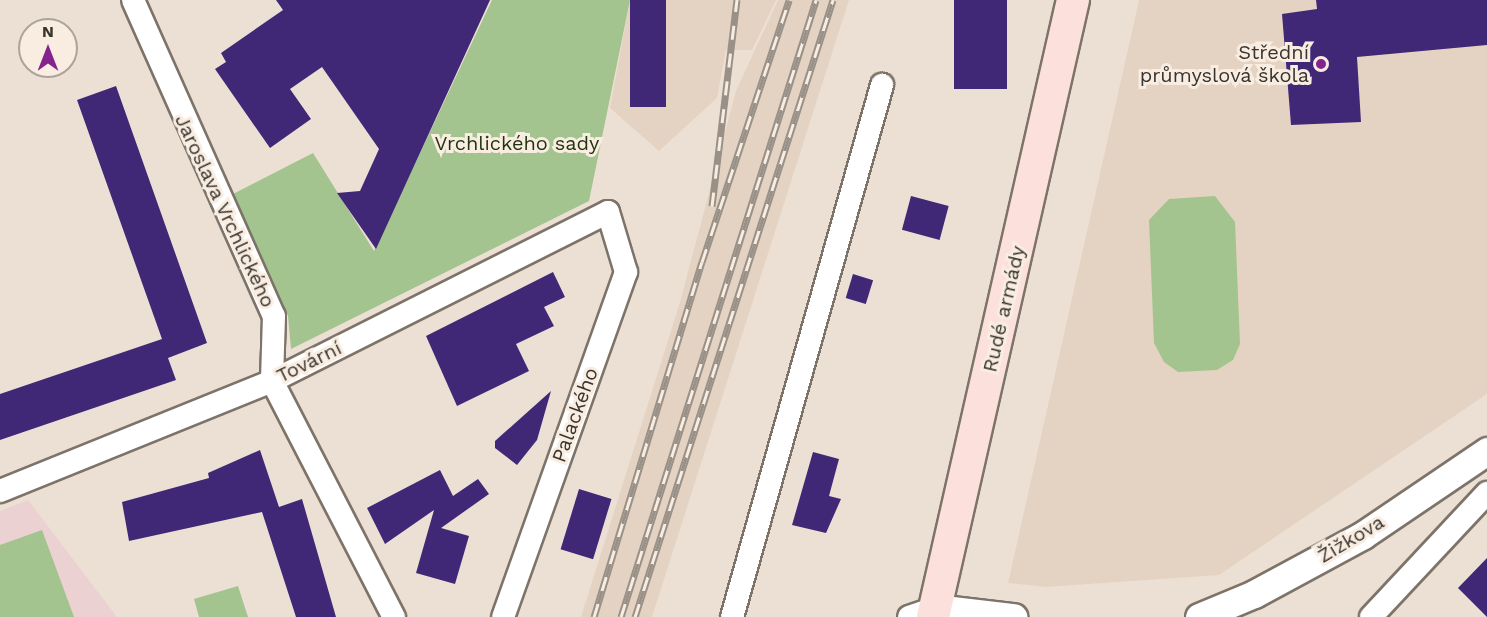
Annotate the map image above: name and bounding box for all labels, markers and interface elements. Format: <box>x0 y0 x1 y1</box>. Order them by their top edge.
north arrow <box>18 18 78 78</box>
text: N <box>42 22 54 41</box>
place label: Střední průmyslová škola <box>1139 40 1309 87</box>
marker: Střední průmyslová škola <box>1314 57 1328 71</box>
street label: Jaroslava Vrchlického <box>169 110 281 312</box>
park label: Vrchlického sady <box>435 131 599 155</box>
street label: Rudé armády <box>978 243 1030 375</box>
street label: Tovární <box>273 336 345 388</box>
street label: Palackého <box>547 364 603 466</box>
street label: Žižkova <box>1314 510 1388 568</box>

